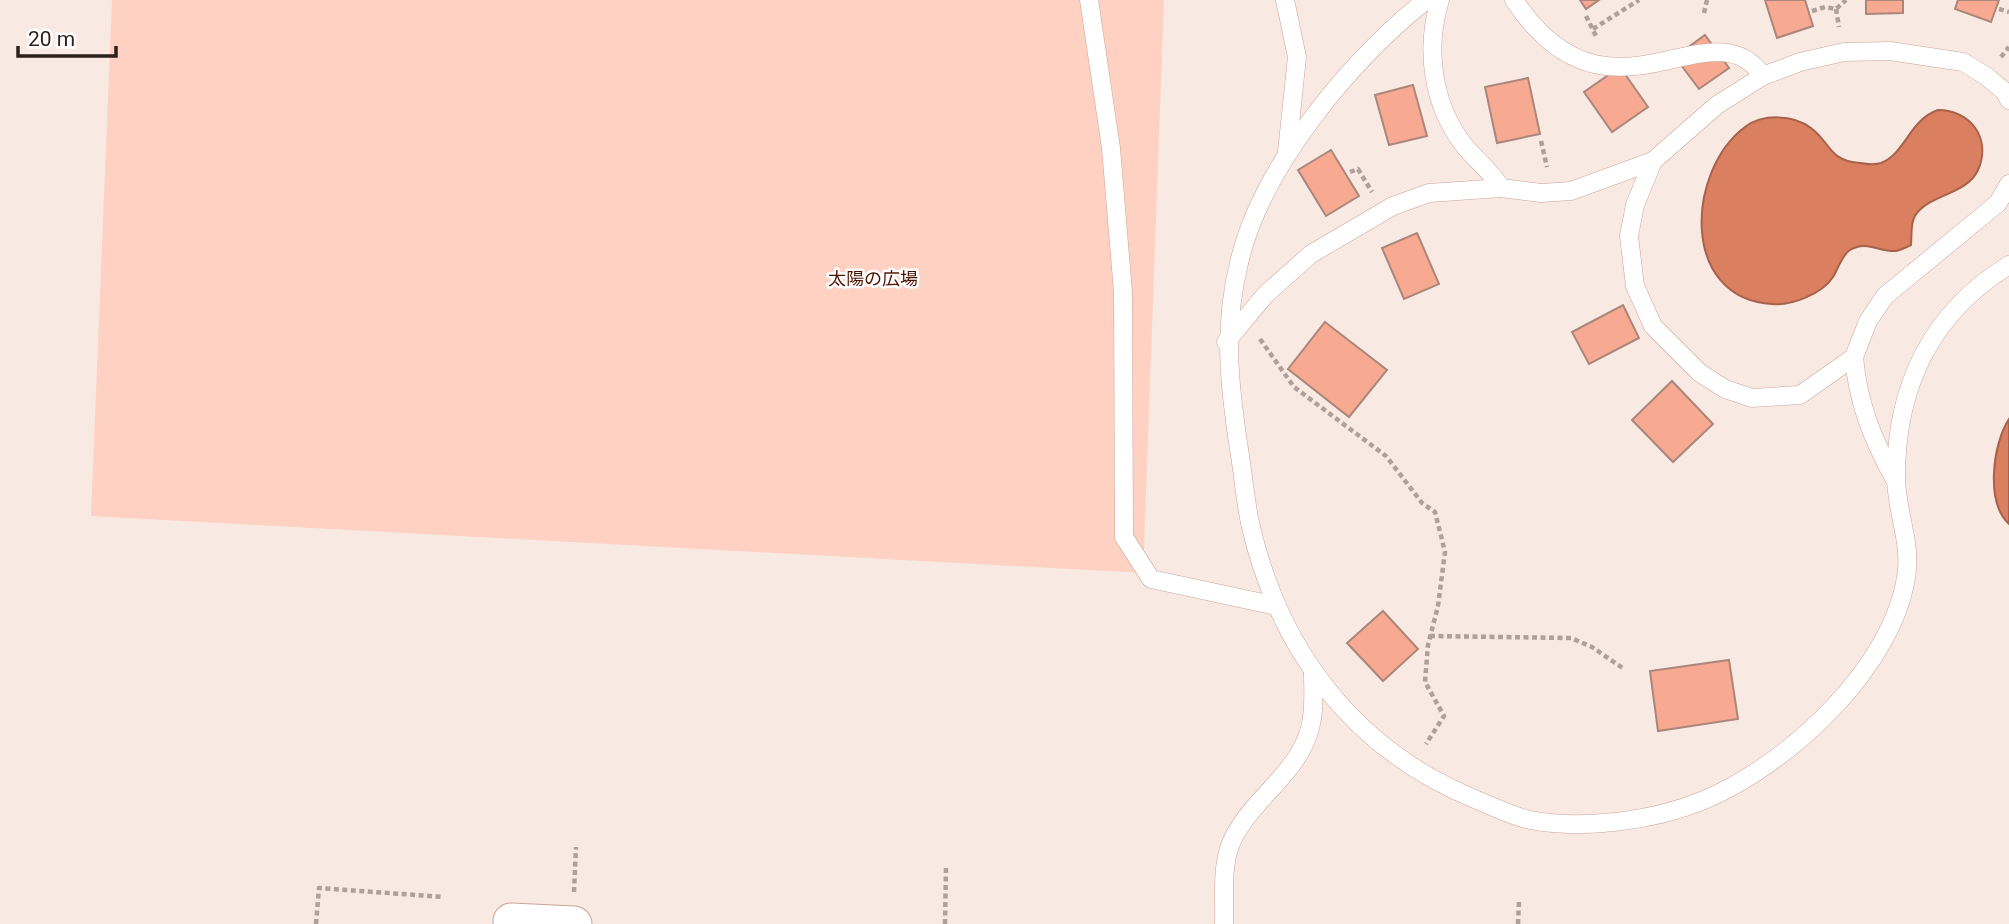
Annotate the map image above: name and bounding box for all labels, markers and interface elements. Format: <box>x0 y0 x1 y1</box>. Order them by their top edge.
scale bar <box>18 14 116 58</box>
text: 20 m <box>28 27 75 51</box>
park label: 太陽の広場 <box>828 268 918 289</box>

